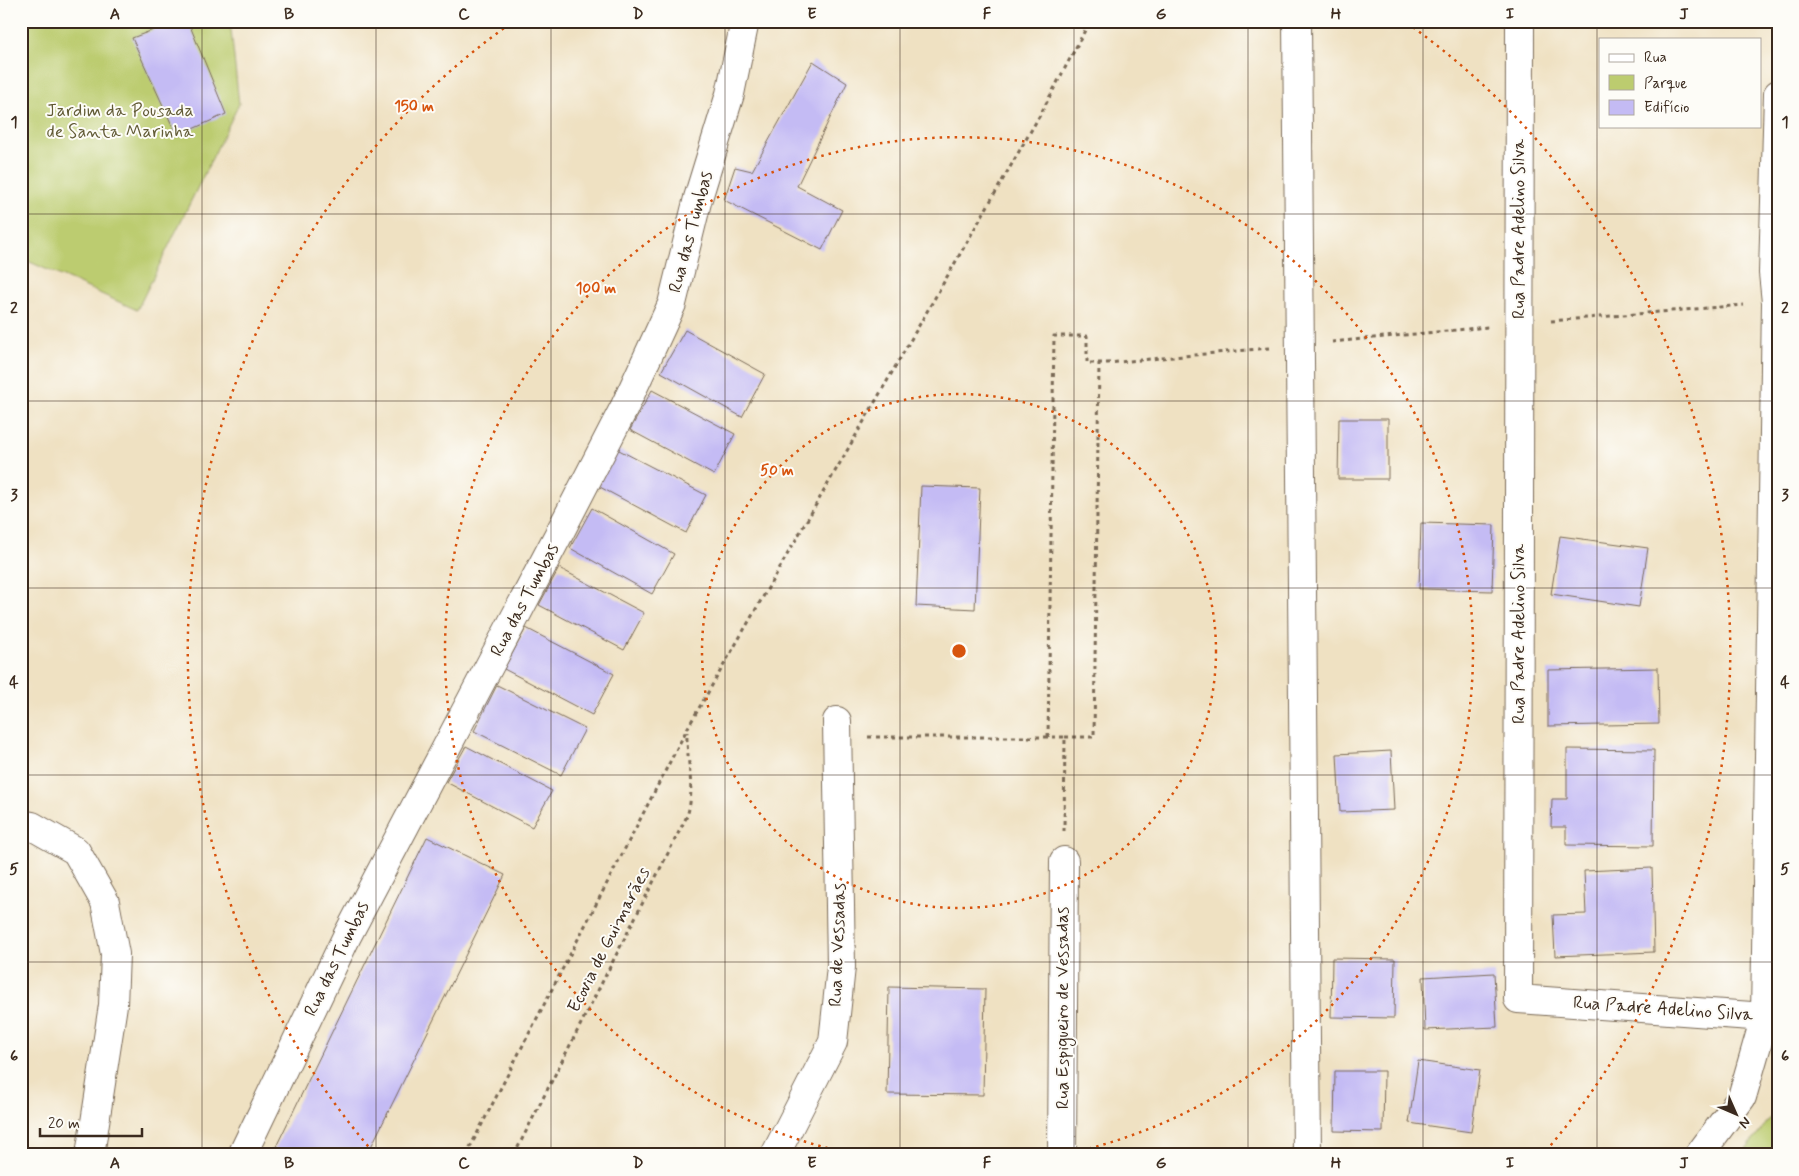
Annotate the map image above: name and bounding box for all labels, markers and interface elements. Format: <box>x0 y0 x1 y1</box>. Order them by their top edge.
text: A <box>110 4 120 25</box>
text: B <box>284 4 294 25</box>
text: C <box>458 4 470 25</box>
text: D <box>632 4 644 25</box>
text: E <box>807 4 817 25</box>
text: F <box>983 4 992 25</box>
text: G <box>1156 4 1167 25</box>
text: H <box>1331 4 1342 25</box>
text: I <box>1506 4 1515 25</box>
text: J <box>1679 4 1689 25</box>
legend <box>1599 38 1762 128</box>
text: Rua <box>1644 48 1667 68</box>
text: Parque <box>1644 74 1687 94</box>
text: 150 m <box>394 97 434 117</box>
text: Edifício <box>1644 98 1689 118</box>
park label: Jardim da Pousada de Santa Marinha <box>46 99 194 144</box>
text: 1 <box>10 112 18 133</box>
text: 1 <box>1781 112 1789 133</box>
street label: Rua Padre Adelino Silva <box>1507 139 1531 319</box>
street label: Rua das Tumbas <box>663 168 719 296</box>
text: 100 m <box>576 279 616 299</box>
text: 2 <box>10 298 18 319</box>
text: 2 <box>1781 298 1789 319</box>
text: 50 m <box>760 461 794 481</box>
text: 3 <box>10 485 18 506</box>
text: 3 <box>1781 485 1789 506</box>
street label: Rua das Tumbas <box>485 539 565 661</box>
street label: Rua Padre Adelino Silva <box>1507 544 1531 724</box>
centre of rings <box>950 642 968 660</box>
text: 4 <box>9 672 19 693</box>
text: 4 <box>1780 672 1790 693</box>
text: 5 <box>9 859 19 880</box>
text: 5 <box>1780 859 1790 880</box>
street label: Ecovia de Guimarães <box>562 863 656 1017</box>
street label: Rua de Vessadas <box>824 883 852 1007</box>
street label: Rua das Tumbas <box>299 898 375 1020</box>
street label: Rua Espigueiro de Vessadas <box>1051 907 1076 1109</box>
street label: Rua Padre Adelino Silva <box>1572 991 1754 1027</box>
text: 6 <box>10 1046 18 1067</box>
text: 6 <box>1781 1046 1789 1067</box>
north arrow <box>1712 1088 1762 1138</box>
scale bar <box>40 1106 142 1138</box>
text: N <box>1735 1113 1754 1132</box>
text: 20 m <box>48 1114 80 1134</box>
text: A <box>110 1153 120 1174</box>
text: B <box>284 1153 294 1174</box>
text: C <box>458 1153 470 1174</box>
text: D <box>632 1153 644 1174</box>
text: E <box>807 1153 817 1174</box>
text: F <box>983 1153 992 1174</box>
text: G <box>1156 1153 1167 1174</box>
text: H <box>1331 1153 1342 1174</box>
text: I <box>1506 1153 1515 1174</box>
text: J <box>1679 1153 1689 1174</box>

